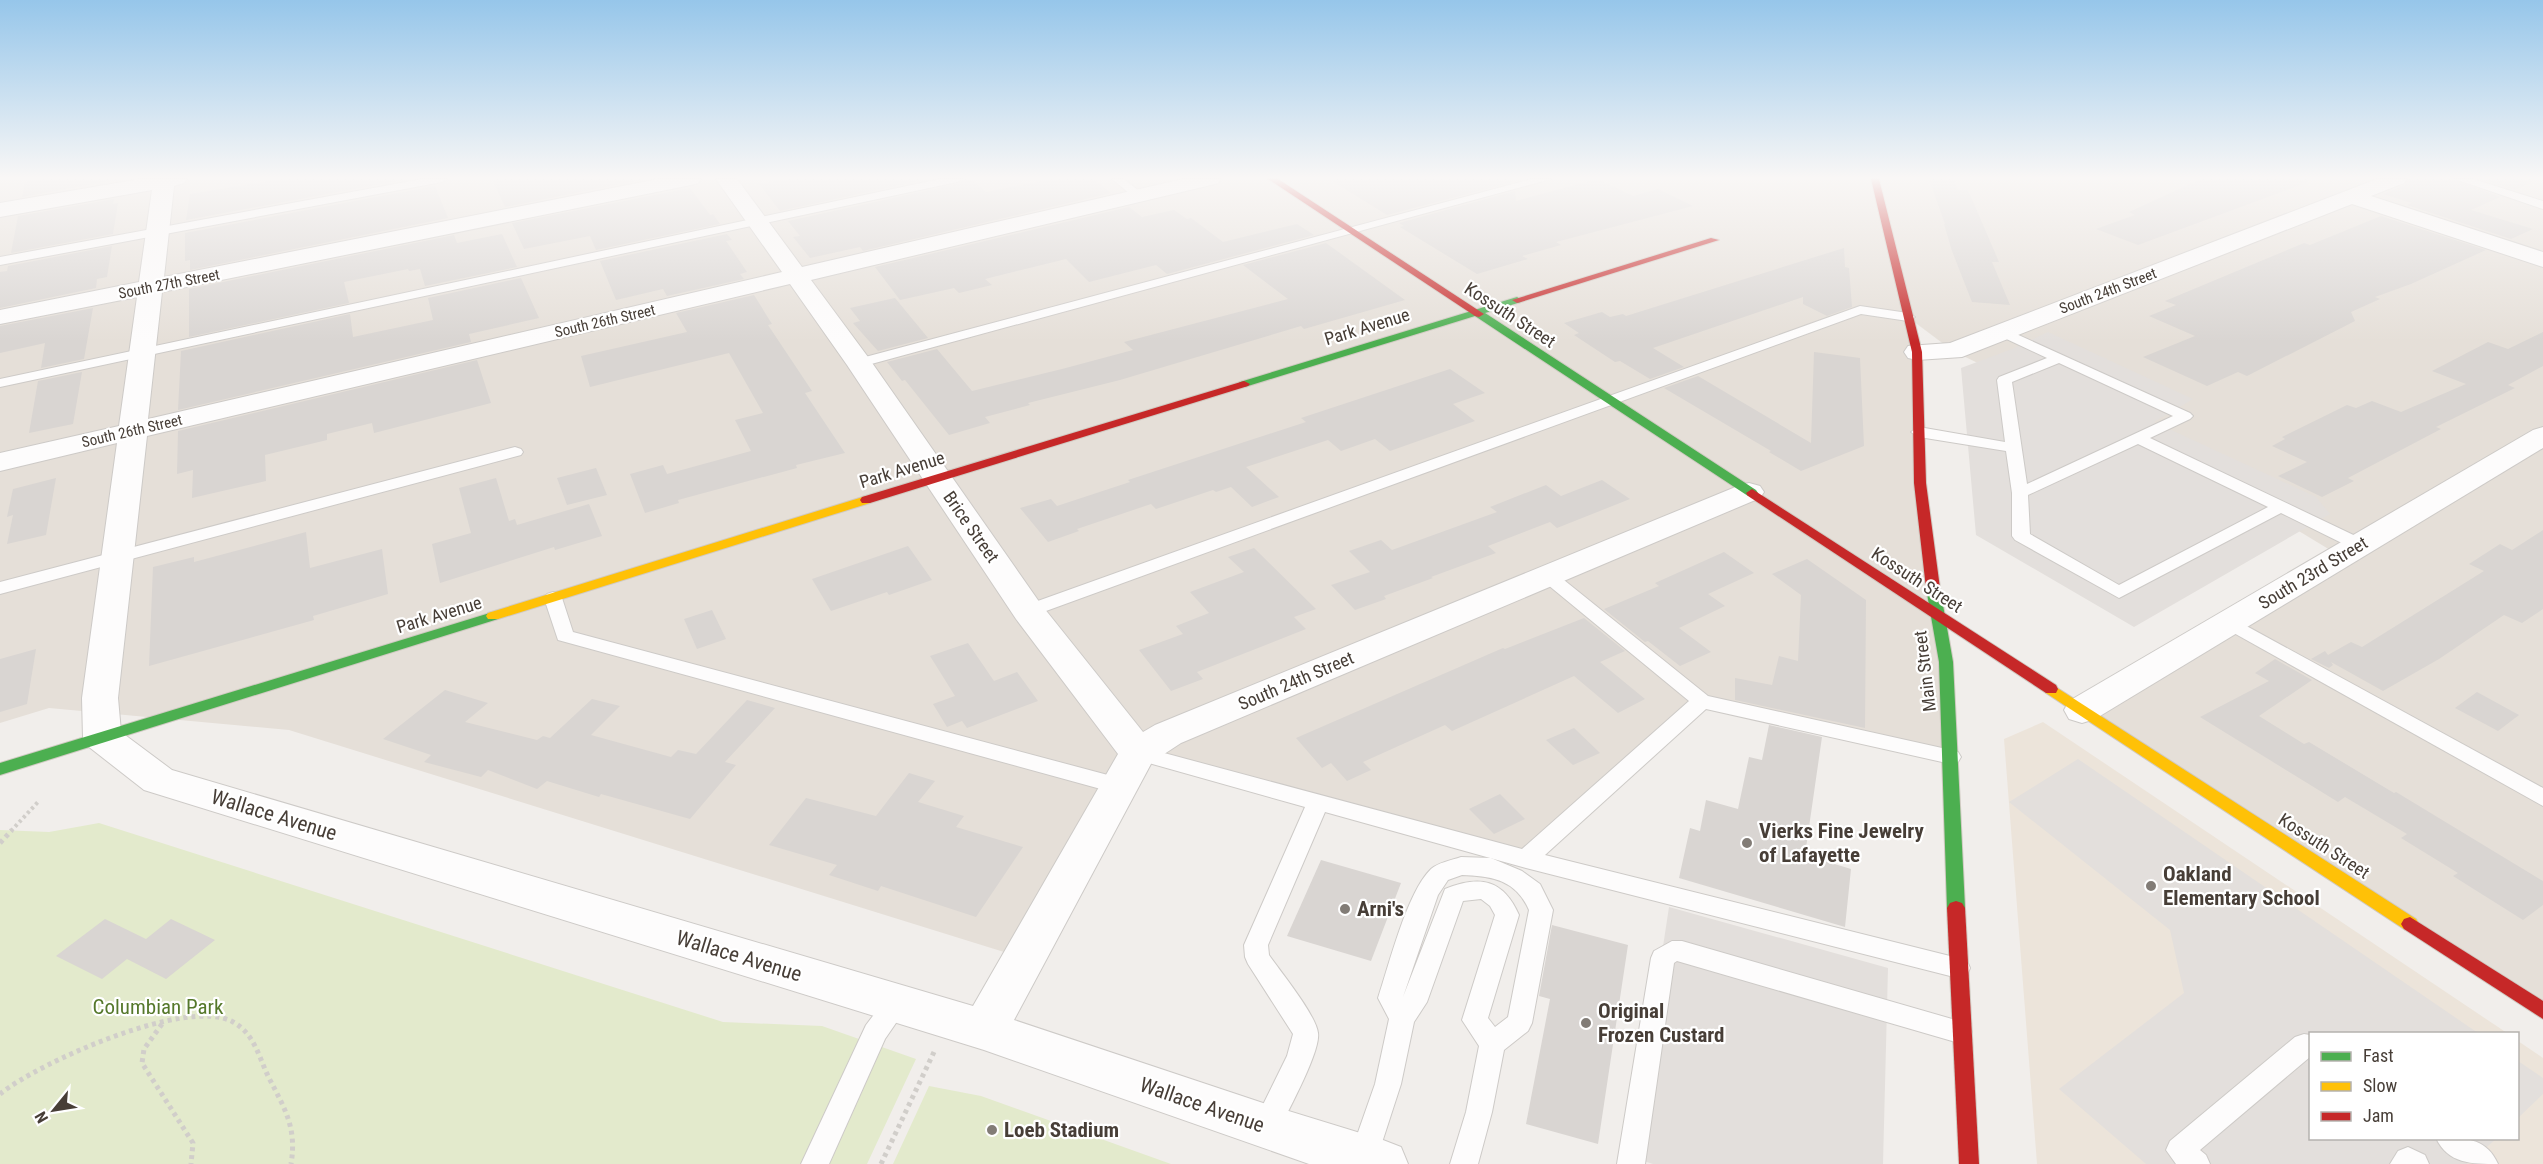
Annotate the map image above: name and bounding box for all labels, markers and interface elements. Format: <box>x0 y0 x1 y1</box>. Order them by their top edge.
street label: South 24th Street <box>2057 264 2159 318</box>
street label: South 27th Street <box>117 265 221 303</box>
street label: Kossuth Street <box>1461 277 1560 352</box>
street label: South 26th Street <box>553 301 657 341</box>
street label: Park Avenue <box>1322 304 1412 349</box>
street label: South 26th Street <box>80 411 184 451</box>
street label: Park Avenue <box>857 447 947 492</box>
street label: Brice Street <box>939 487 1004 567</box>
street label: South 23rd Street <box>2254 532 2371 613</box>
street label: Kossuth Street <box>1868 542 1967 617</box>
street label: Park Avenue <box>394 592 484 637</box>
street label: Main Street <box>1909 629 1940 713</box>
street label: South 24th Street <box>1235 647 1357 714</box>
street label: Wallace Avenue <box>208 784 340 846</box>
street label: Kossuth Street <box>2275 808 2374 883</box>
place label: Vierks Fine Jewelry of Lafayette <box>1759 819 1924 867</box>
marker: Vierks Fine Jewelry of Lafayette <box>1740 836 1754 850</box>
place label: Oakland Elementary School <box>2163 862 2320 910</box>
marker: Oakland Elementary School <box>2144 879 2158 893</box>
place label: Arni's <box>1357 897 1404 921</box>
marker: Arni's <box>1338 902 1352 916</box>
street label: Wallace Avenue <box>673 925 805 987</box>
park label: Columbian Park <box>93 995 224 1019</box>
place label: Original Frozen Custard <box>1598 999 1725 1047</box>
marker: Original Frozen Custard <box>1579 1016 1593 1030</box>
legend <box>2309 1032 2519 1140</box>
text: Fast <box>2363 1045 2394 1066</box>
street label: Wallace Avenue <box>1137 1072 1268 1138</box>
text: Slow <box>2363 1075 2398 1096</box>
north arrow <box>24 1080 84 1140</box>
text: Jam <box>2363 1105 2394 1126</box>
text: N <box>31 1108 52 1126</box>
place label: Loeb Stadium <box>1004 1118 1119 1142</box>
marker: Loeb Stadium <box>985 1123 999 1137</box>

